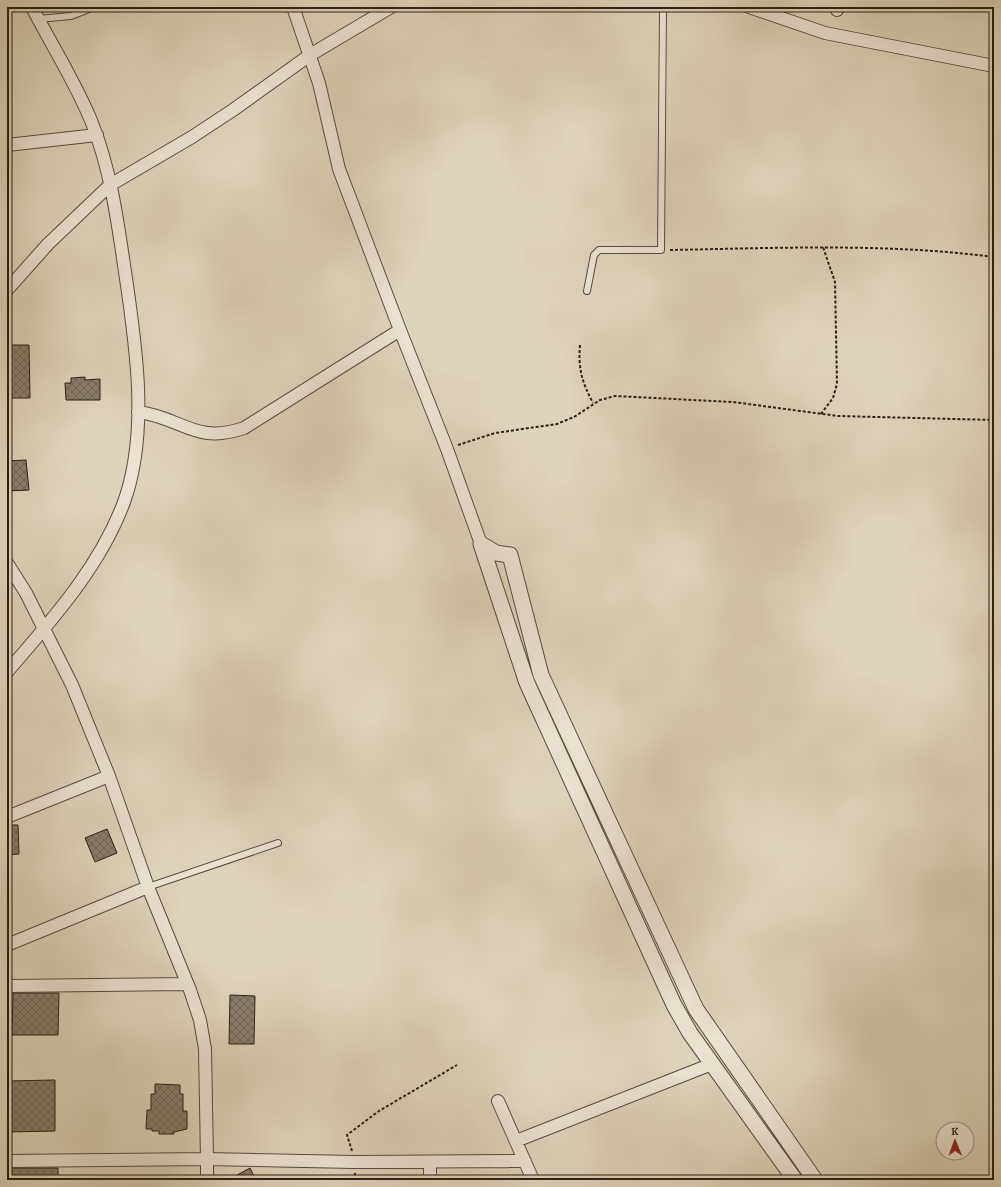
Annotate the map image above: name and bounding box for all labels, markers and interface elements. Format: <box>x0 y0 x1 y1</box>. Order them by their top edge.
north arrow <box>935 1121 975 1161</box>
text: K <box>951 1124 959 1139</box>

